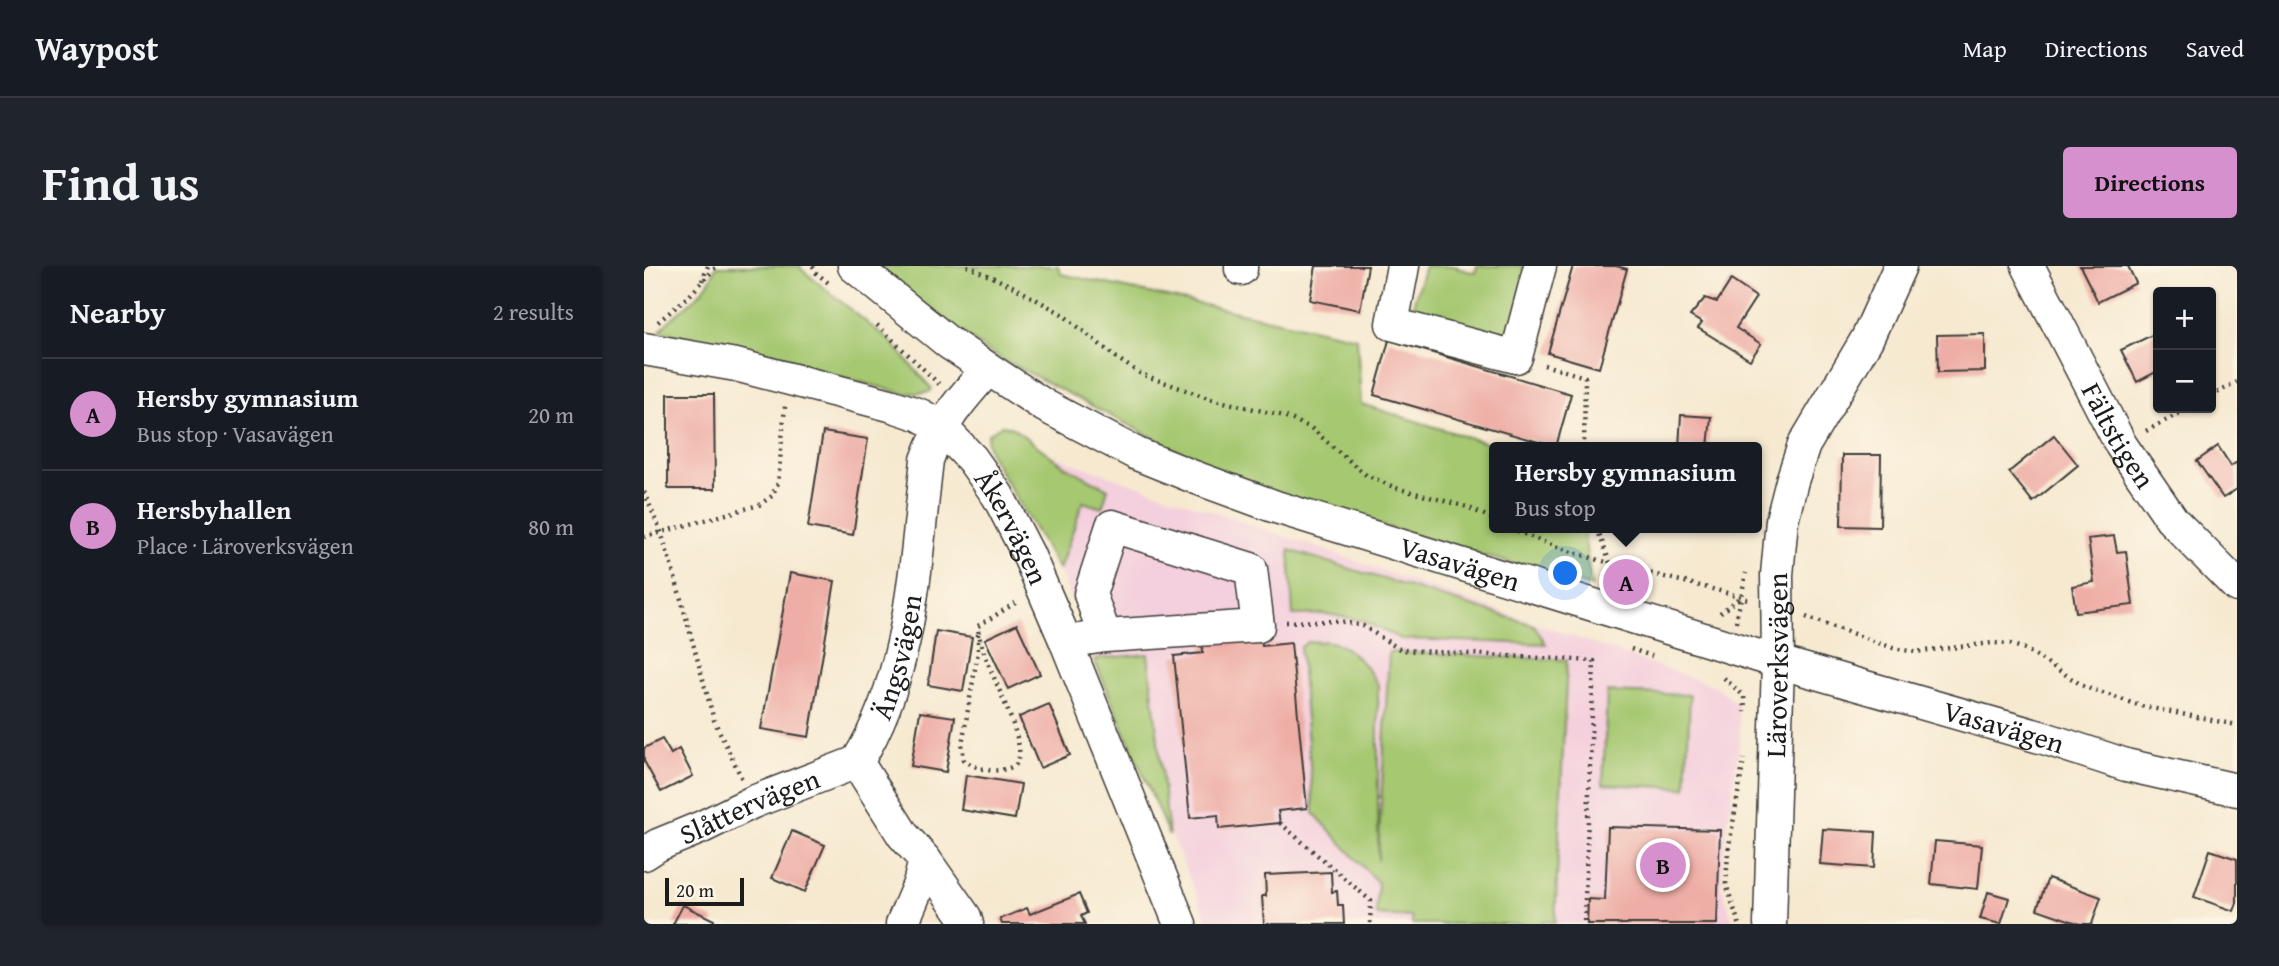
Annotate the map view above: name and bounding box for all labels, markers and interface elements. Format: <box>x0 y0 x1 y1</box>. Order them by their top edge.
text: Waypost <box>35 24 159 72</box>
text: Map <box>1963 31 2007 66</box>
text: Directions <box>2045 31 2148 66</box>
text: Saved <box>2186 31 2244 66</box>
text: Find us <box>42 146 200 218</box>
button: Directions <box>2063 147 2237 218</box>
map controls <box>2153 287 2216 413</box>
button: + <box>2153 287 2216 350</box>
text: Nearby <box>70 290 166 334</box>
text: 2 results <box>493 295 574 328</box>
button: − <box>2153 350 2216 413</box>
street label: Fältstigen <box>2072 375 2166 497</box>
text: Hersby gymnasium <box>137 378 359 417</box>
text: A <box>86 398 100 431</box>
text: 20 m <box>528 398 574 431</box>
text: Bus stop · Vasavägen <box>137 417 334 450</box>
popup <box>1489 442 1762 533</box>
text: Hersby gymnasium <box>1515 452 1736 491</box>
street label: Åkervägen <box>965 460 1060 591</box>
text: Hersbyhallen <box>137 490 291 529</box>
text: Bus stop <box>1515 491 1596 524</box>
text: B <box>86 510 100 543</box>
text: 80 m <box>528 510 574 543</box>
street label: Vasavägen <box>1395 525 1525 601</box>
text: Place · Läroverksvägen <box>137 529 354 562</box>
your location <box>1548 556 1582 590</box>
pin: A <box>1603 556 1649 608</box>
street label: Läroverksvägen <box>1754 572 1798 758</box>
street label: Ängsvägen <box>860 591 932 725</box>
street label: Vasavägen <box>1939 689 2070 763</box>
street label: Slåttervägen <box>673 757 825 854</box>
pin: B <box>1640 839 1686 891</box>
scale bar <box>665 875 744 907</box>
text: 20 m <box>676 876 714 904</box>

